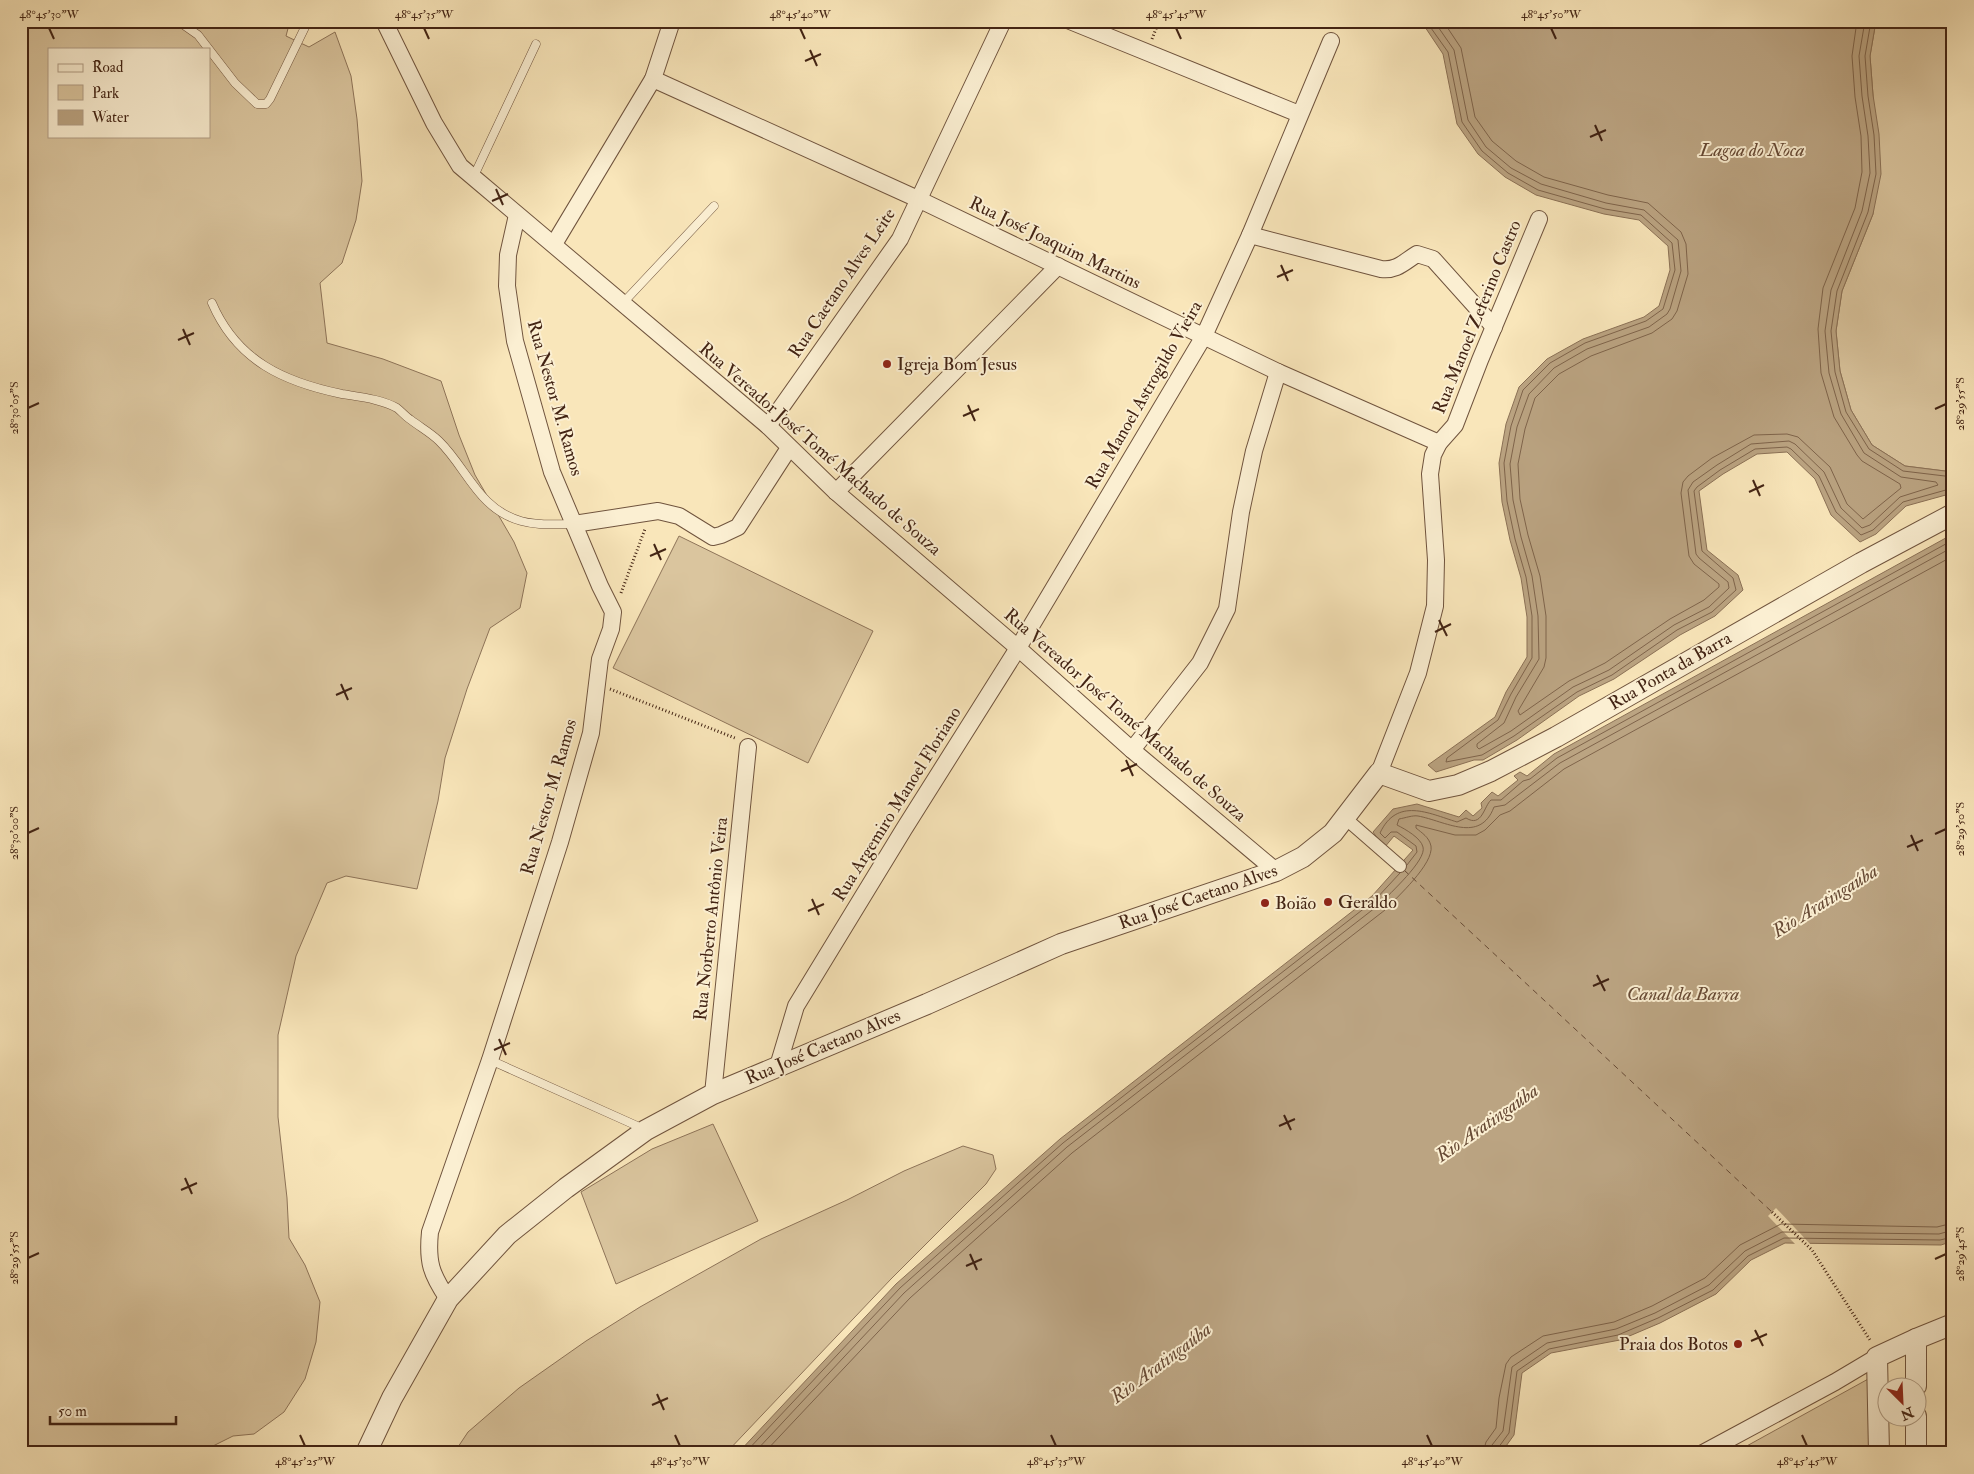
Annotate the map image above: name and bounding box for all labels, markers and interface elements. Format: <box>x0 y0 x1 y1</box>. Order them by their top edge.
text: 48°45'30"W <box>19 7 79 22</box>
text: 48°45'35"W <box>395 7 454 22</box>
text: 48°45'40"W <box>769 7 831 22</box>
text: 48°45'45"W <box>1146 7 1207 22</box>
text: 48°45'50"W <box>1521 7 1582 22</box>
legend <box>48 48 210 138</box>
text: Road <box>92 58 124 77</box>
text: Park <box>92 84 119 103</box>
text: Water <box>91 108 129 127</box>
water label: Lagoa do Noca <box>1699 138 1805 162</box>
street label: Rua José Joaquim Martins <box>965 191 1145 295</box>
street label: Rua Caetano Alves Leite <box>783 203 901 362</box>
street label: Rua Manoel Zeferino Castro <box>1428 216 1527 417</box>
street label: Rua Manoel Astrogildo Vieira <box>1081 296 1208 493</box>
street label: Rua Nestor M. Ramos <box>522 317 588 479</box>
street label: Rua Vereador José Tomé Machado de Souza <box>694 337 946 561</box>
place label: Igreja Bom Jesus <box>897 353 1017 376</box>
marker: Igreja Bom Jesus <box>881 358 893 370</box>
text: 28°29'55"S <box>1953 377 1968 431</box>
text: 28°30'05"S <box>7 381 22 435</box>
street label: Rua Vereador José Tomé Machado de Souza <box>999 603 1251 827</box>
street label: Rua Ponta da Barra <box>1604 626 1736 715</box>
street label: Rua Argemiro Manoel Floriano <box>828 702 967 906</box>
street label: Rua Nestor M. Ramos <box>516 716 582 878</box>
text: 28°29'50"S <box>1953 802 1968 856</box>
text: 28°30'00"S <box>7 806 22 860</box>
street label: Rua Norberto Antônio Veira <box>689 815 733 1022</box>
street label: Rua José Caetano Alves <box>1116 859 1280 935</box>
water label: Rio Aratingaúba <box>1767 859 1883 944</box>
place label: Geraldo <box>1338 891 1397 914</box>
place label: Boião <box>1275 892 1317 915</box>
marker: Geraldo <box>1322 896 1334 908</box>
marker: Boião <box>1259 897 1271 909</box>
water label: Canal da Barra <box>1627 982 1739 1006</box>
street label: Rua José Caetano Alves <box>742 1004 904 1090</box>
water label: Rio Aratingaúba <box>1430 1079 1543 1168</box>
text: 28°29'45"S <box>1953 1227 1968 1281</box>
text: 28°29'55"S <box>7 1231 22 1285</box>
water label: Rio Aratingaúba <box>1105 1317 1216 1409</box>
place label: Praia dos Botos <box>1619 1333 1728 1356</box>
marker: Praia dos Botos <box>1732 1338 1744 1350</box>
north arrow <box>1876 1376 1926 1426</box>
scale bar <box>50 1394 176 1426</box>
text: 50 m <box>58 1402 87 1421</box>
text: N <box>1897 1403 1917 1424</box>
text: 48°45'25"W <box>275 1454 336 1469</box>
text: 48°45'30"W <box>650 1454 710 1469</box>
text: 48°45'35"W <box>1027 1454 1086 1469</box>
text: 48°45'40"W <box>1401 1454 1463 1469</box>
text: 48°45'45"W <box>1777 1454 1838 1469</box>

